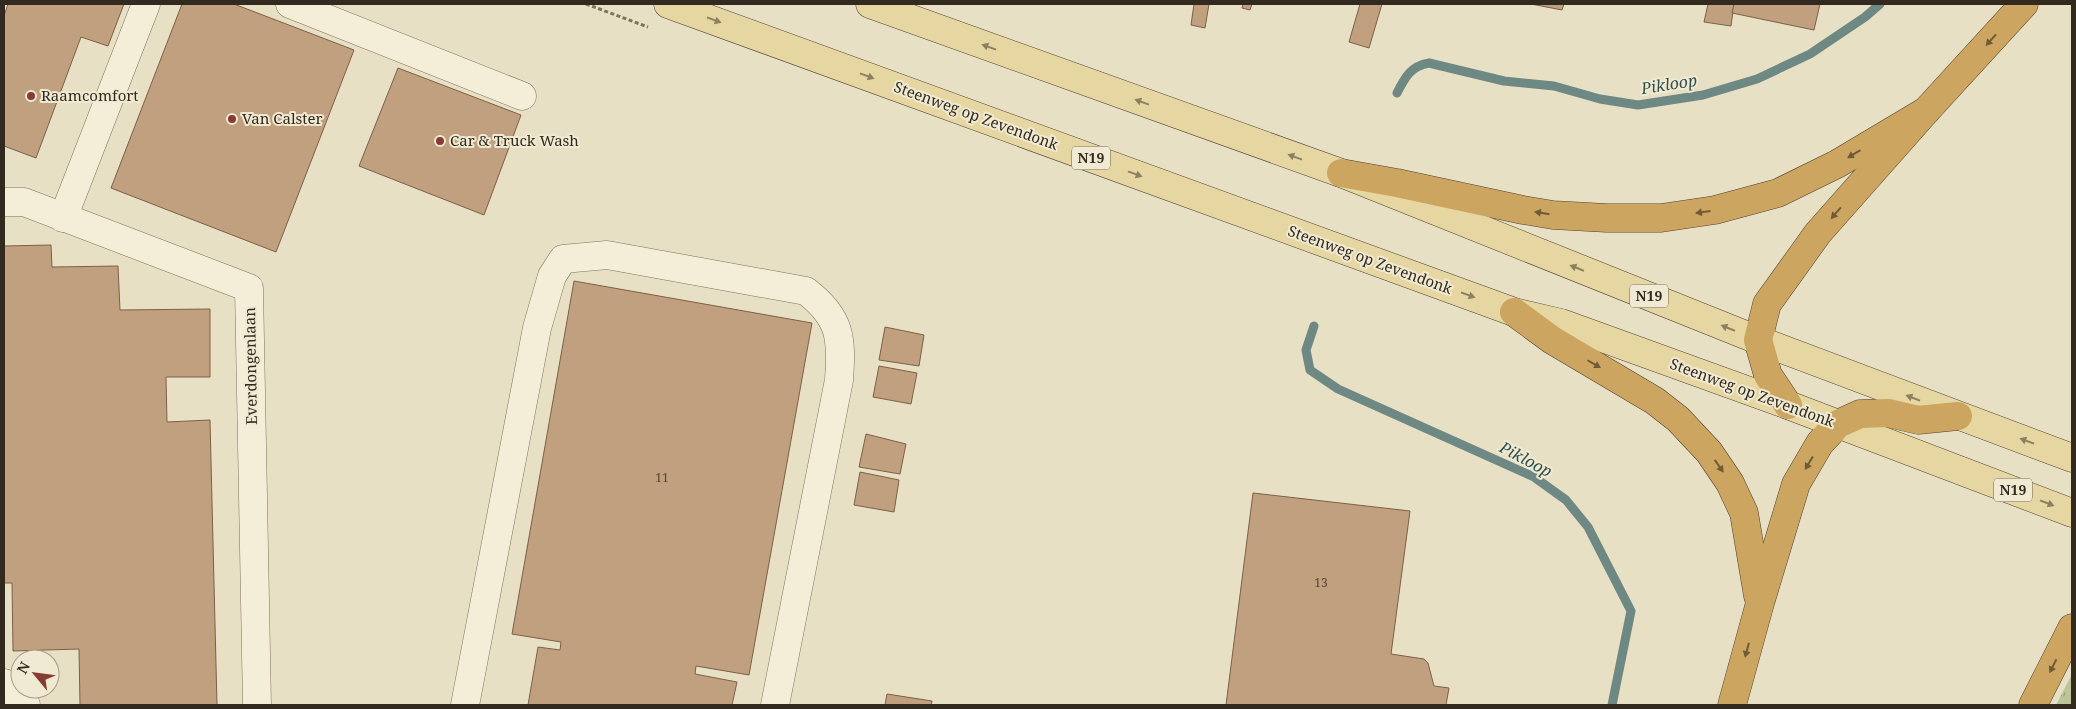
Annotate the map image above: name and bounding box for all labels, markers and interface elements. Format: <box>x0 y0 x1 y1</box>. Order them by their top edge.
one-way arrow <box>707 17 722 24</box>
one-way arrow <box>1985 33 1997 45</box>
one-way arrow <box>981 43 996 51</box>
water label: Pikloop <box>1638 69 1699 99</box>
one-way arrow <box>860 72 875 80</box>
street label: Steenweg op Zevendonk <box>891 76 1061 154</box>
place label: Raamcomfort <box>41 85 139 105</box>
marker: Raamcomfort <box>25 90 37 102</box>
one-way arrow <box>1134 98 1149 106</box>
place label: Van Calster <box>242 108 323 128</box>
marker: Van Calster <box>226 113 238 125</box>
place label: Car & Truck Wash <box>450 130 579 150</box>
marker: Car & Truck Wash <box>434 135 446 147</box>
road number: N19 <box>1072 146 1110 170</box>
one-way arrow <box>1848 149 1861 158</box>
one-way arrow <box>1287 153 1302 161</box>
one-way arrow <box>1127 171 1142 178</box>
one-way arrow <box>1831 207 1842 219</box>
one-way arrow <box>1695 208 1711 216</box>
one-way arrow <box>1533 209 1549 217</box>
street label: Steenweg op Zevendonk <box>1285 220 1455 298</box>
one-way arrow <box>1570 263 1584 271</box>
road number: N19 <box>1630 284 1668 308</box>
one-way arrow <box>1461 291 1476 299</box>
street label: Everdongenlaan <box>239 307 261 425</box>
one-way arrow <box>1721 323 1735 331</box>
street label: Steenweg op Zevendonk <box>1667 353 1837 431</box>
one-way arrow <box>1587 360 1602 368</box>
one-way arrow <box>1905 394 1920 401</box>
water label: Pikloop <box>1495 436 1556 482</box>
one-way arrow <box>2019 437 2034 444</box>
one-way arrow <box>1804 456 1813 469</box>
one-way arrow <box>1714 459 1724 473</box>
house number: 11 <box>655 469 669 486</box>
road number: N19 <box>1994 478 2032 502</box>
one-way arrow <box>2040 499 2055 507</box>
house number: 13 <box>1314 574 1328 591</box>
one-way arrow <box>1742 642 1750 657</box>
north arrow <box>10 649 60 699</box>
text: N <box>12 658 34 677</box>
one-way arrow <box>2049 659 2057 674</box>

